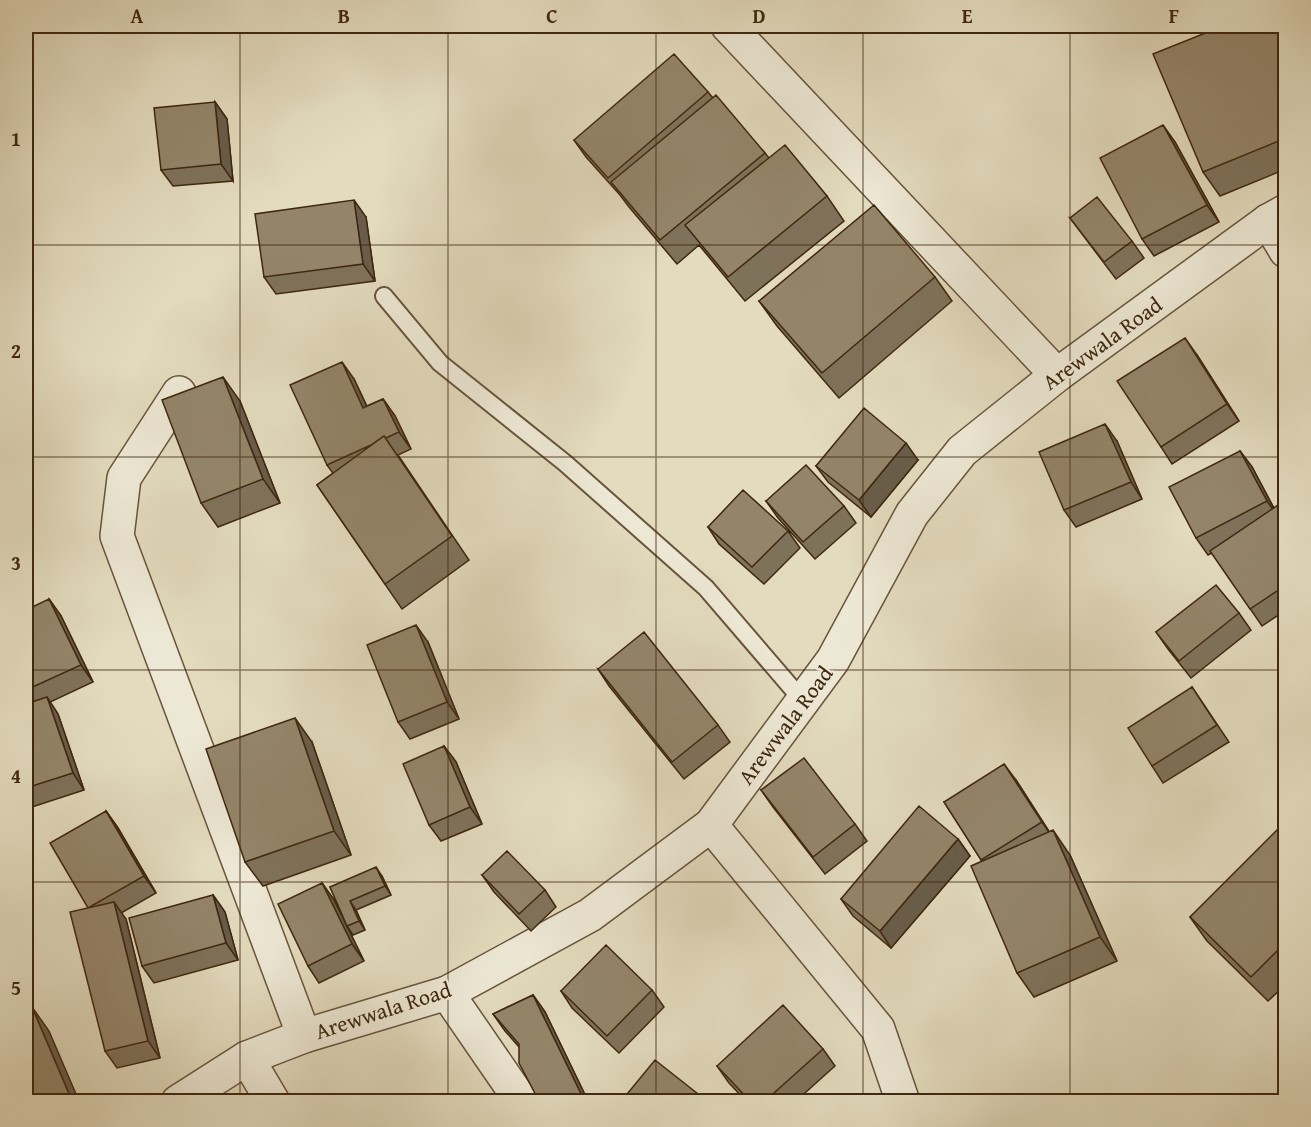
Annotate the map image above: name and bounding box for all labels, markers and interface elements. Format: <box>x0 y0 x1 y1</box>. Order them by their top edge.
text: A <box>131 1 144 30</box>
text: B <box>338 1 350 30</box>
text: C <box>546 1 558 30</box>
text: D <box>752 1 766 30</box>
text: E <box>962 1 973 30</box>
text: F <box>1169 1 1179 30</box>
text: 1 <box>11 124 21 153</box>
street label: Arewwala Road <box>1035 288 1169 397</box>
text: 2 <box>11 336 21 365</box>
text: 3 <box>11 548 21 577</box>
street label: Arewwala Road <box>730 659 840 791</box>
text: 4 <box>11 761 21 790</box>
text: 5 <box>11 973 21 1002</box>
street label: Arewwala Road <box>311 973 455 1047</box>

